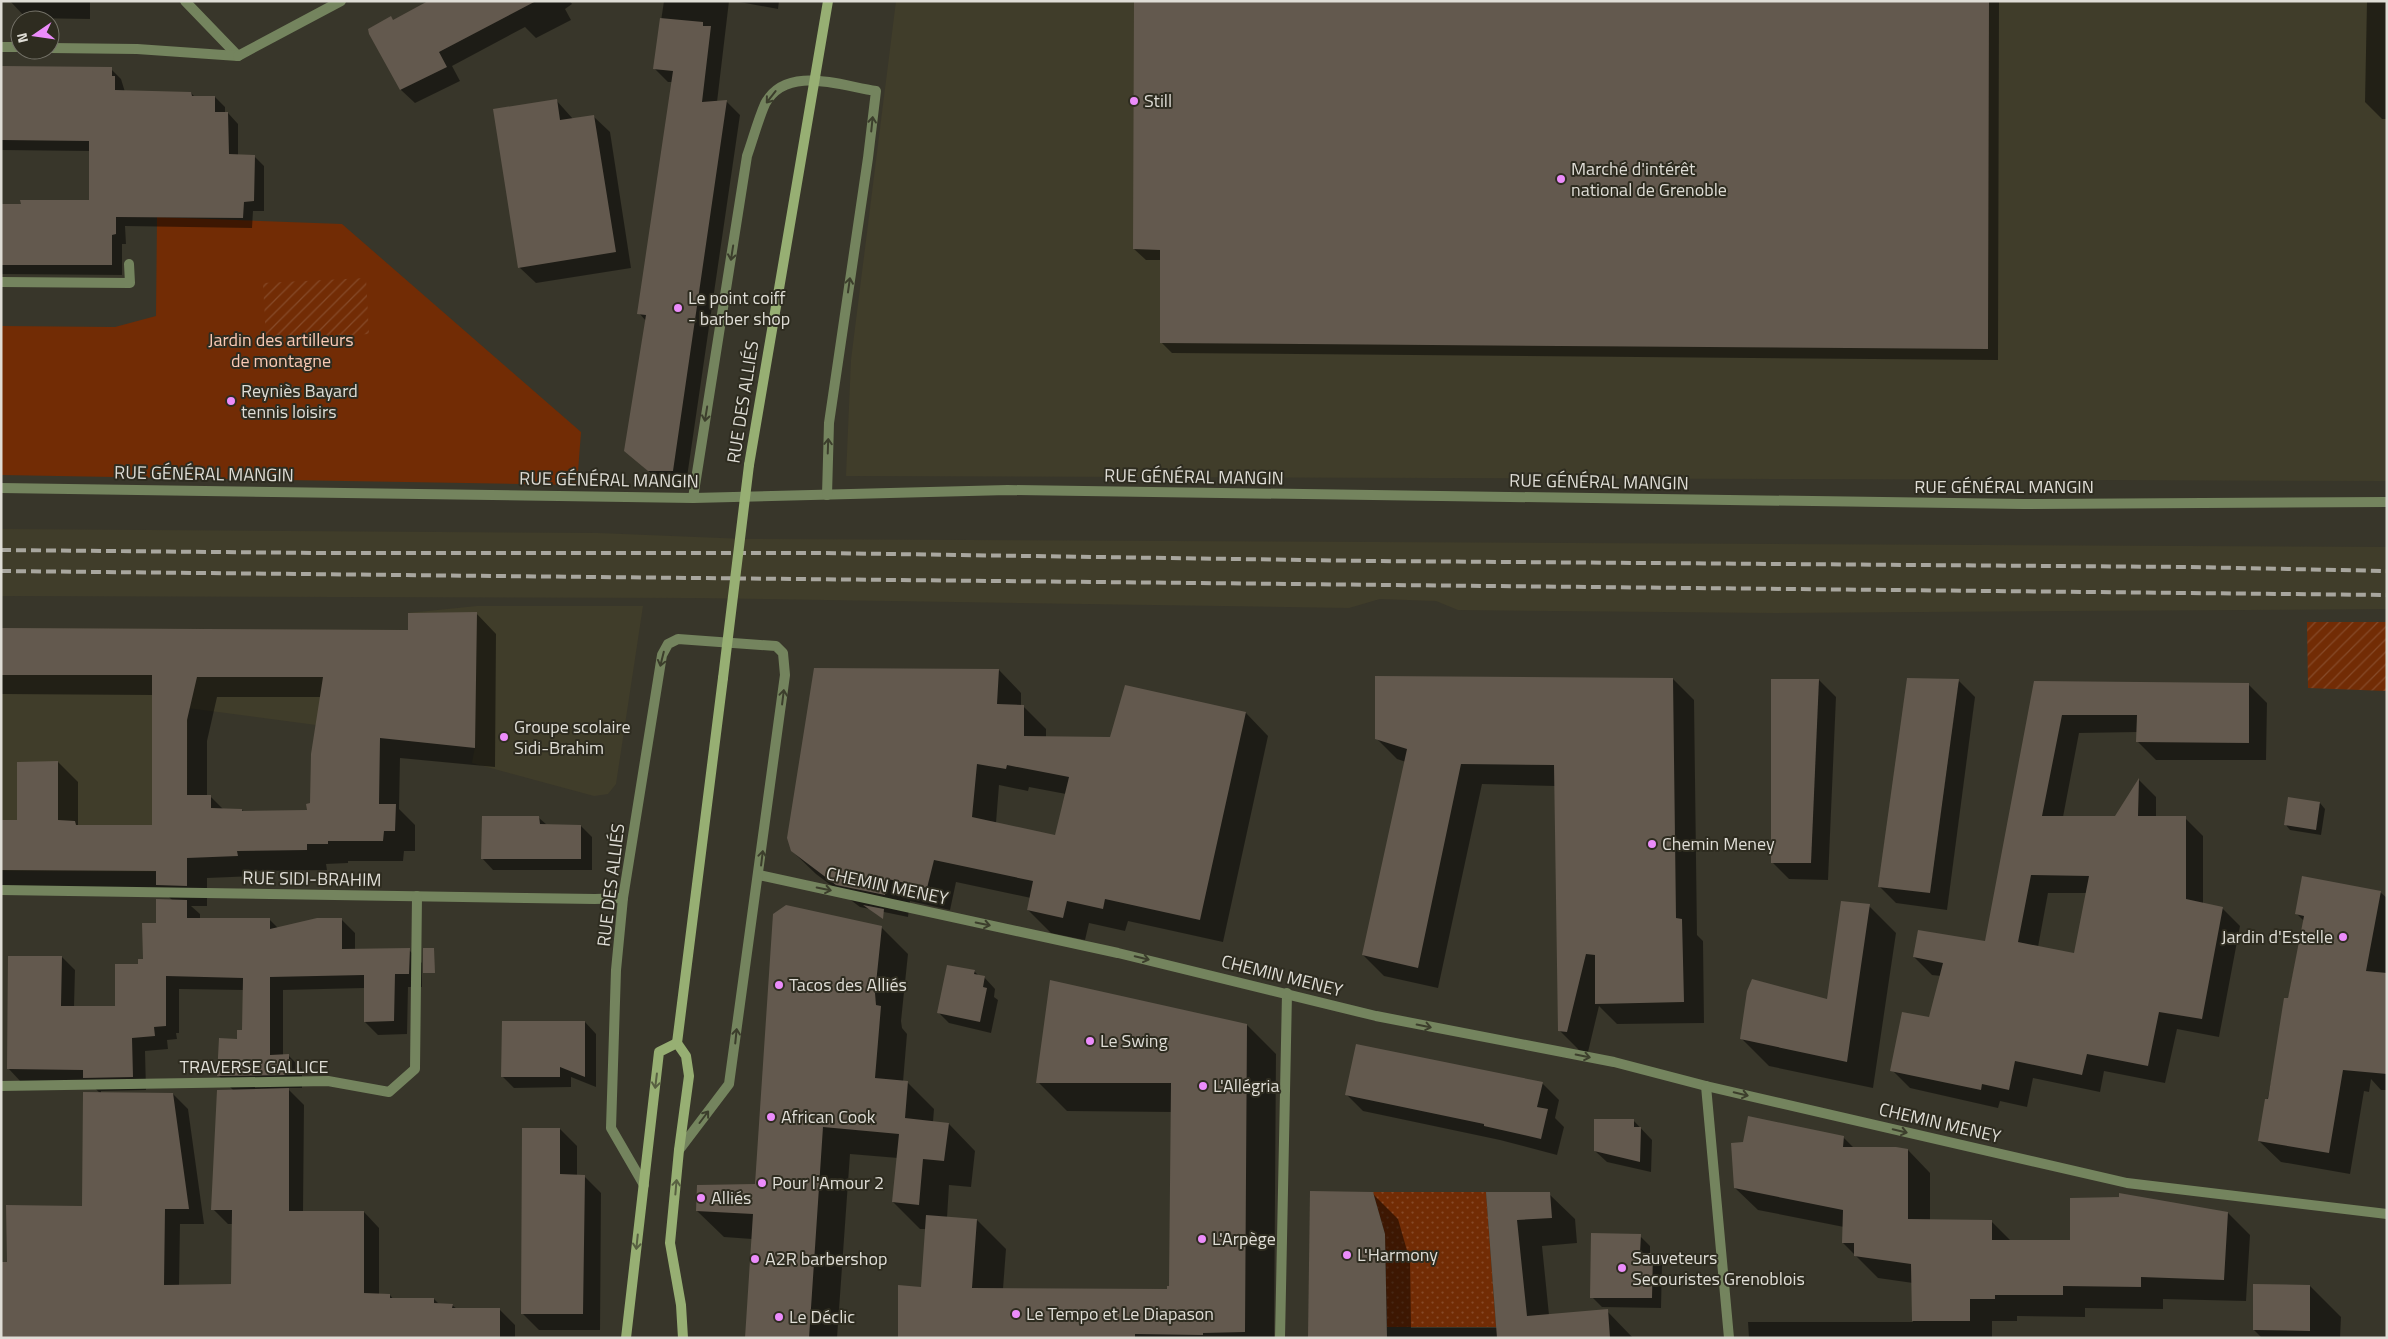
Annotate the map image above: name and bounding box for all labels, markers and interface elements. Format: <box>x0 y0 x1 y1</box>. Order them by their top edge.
north arrow <box>10 10 60 60</box>
text: N <box>11 31 33 45</box>
place label: Still <box>1144 87 1172 114</box>
one-way arrow <box>766 90 777 103</box>
marker: Still <box>1128 95 1140 107</box>
one-way arrow <box>867 116 877 132</box>
place label: Marché d'intérêt national de Grenoble <box>1571 155 1727 203</box>
marker: Marché d'intérêt national de Grenoble <box>1555 173 1567 185</box>
one-way arrow <box>726 245 736 261</box>
one-way arrow <box>844 277 854 293</box>
place label: Le point coiff - barber shop <box>688 284 790 332</box>
marker: Le point coiff - barber shop <box>672 302 684 314</box>
park label: Jardin des artilleurs de montagne <box>208 326 354 374</box>
street label: RUE DES ALLIÉS <box>719 339 766 465</box>
place label: Reyniès Bayard tennis loisirs <box>241 377 358 425</box>
marker: Reyniès Bayard tennis loisirs <box>225 395 237 407</box>
one-way arrow <box>701 405 711 421</box>
one-way arrow <box>823 438 833 454</box>
street label: RUE GÉNÉRAL MANGIN <box>114 458 294 489</box>
street label: RUE GÉNÉRAL MANGIN <box>1104 461 1284 492</box>
street label: RUE GÉNÉRAL MANGIN <box>519 464 699 495</box>
street label: RUE GÉNÉRAL MANGIN <box>1509 466 1689 497</box>
street label: RUE GÉNÉRAL MANGIN <box>1914 473 2094 500</box>
one-way arrow <box>657 651 666 667</box>
one-way arrow <box>778 689 788 705</box>
place label: Groupe scolaire Sidi-Brahim <box>514 713 631 761</box>
marker: Groupe scolaire Sidi-Brahim <box>498 731 510 743</box>
street label: RUE DES ALLIÉS <box>590 822 631 948</box>
place label: Chemin Meney <box>1662 830 1775 857</box>
marker: Chemin Meney <box>1646 838 1658 850</box>
one-way arrow <box>757 850 767 866</box>
street label: CHEMIN MENEY <box>823 859 951 912</box>
street label: RUE SIDI-BRAHIM <box>242 864 382 893</box>
one-way arrow <box>816 885 832 894</box>
one-way arrow <box>974 919 990 929</box>
place label: Jardin d'Estelle <box>2221 923 2333 950</box>
marker: Jardin d'Estelle <box>2337 931 2349 943</box>
street label: CHEMIN MENEY <box>1218 947 1346 1004</box>
one-way arrow <box>1133 954 1149 963</box>
place label: Tacos des Alliés <box>789 971 907 998</box>
marker: Tacos des Alliés <box>773 979 785 991</box>
one-way arrow <box>1415 1021 1431 1031</box>
place label: Le Swing <box>1100 1027 1168 1054</box>
one-way arrow <box>731 1028 741 1044</box>
marker: Le Swing <box>1084 1035 1096 1047</box>
one-way arrow <box>1575 1052 1591 1062</box>
street label: TRAVERSE GALLICE <box>179 1053 329 1080</box>
one-way arrow <box>651 1072 661 1088</box>
place label: L'Allégria <box>1213 1072 1280 1099</box>
marker: L'Allégria <box>1197 1080 1209 1092</box>
one-way arrow <box>1733 1090 1749 1099</box>
street label: CHEMIN MENEY <box>1876 1095 2004 1150</box>
place label: African Cook <box>781 1103 876 1130</box>
one-way arrow <box>699 1110 709 1124</box>
marker: African Cook <box>765 1111 777 1123</box>
one-way arrow <box>1891 1127 1907 1136</box>
place label: Pour l'Amour 2 <box>772 1169 884 1196</box>
marker: Pour l'Amour 2 <box>756 1177 768 1189</box>
one-way arrow <box>671 1180 680 1196</box>
place label: Alliés <box>711 1184 751 1211</box>
marker: Alliés <box>695 1192 707 1204</box>
place label: L'Arpège <box>1212 1225 1276 1252</box>
marker: L'Arpège <box>1196 1233 1208 1245</box>
one-way arrow <box>632 1234 642 1250</box>
place label: L'Harmony <box>1357 1241 1438 1268</box>
place label: Sauveteurs Secouristes Grenoblois <box>1632 1244 1805 1292</box>
place label: A2R barbershop <box>765 1245 887 1272</box>
marker: L'Harmony <box>1341 1249 1353 1261</box>
marker: A2R barbershop <box>749 1253 761 1265</box>
marker: Sauveteurs Secouristes Grenoblois <box>1616 1262 1628 1274</box>
place label: Le Tempo et Le Diapason <box>1026 1300 1214 1327</box>
place label: Le Déclic <box>789 1303 855 1330</box>
marker: Le Tempo et Le Diapason <box>1010 1308 1022 1320</box>
marker: Le Déclic <box>773 1311 785 1323</box>

